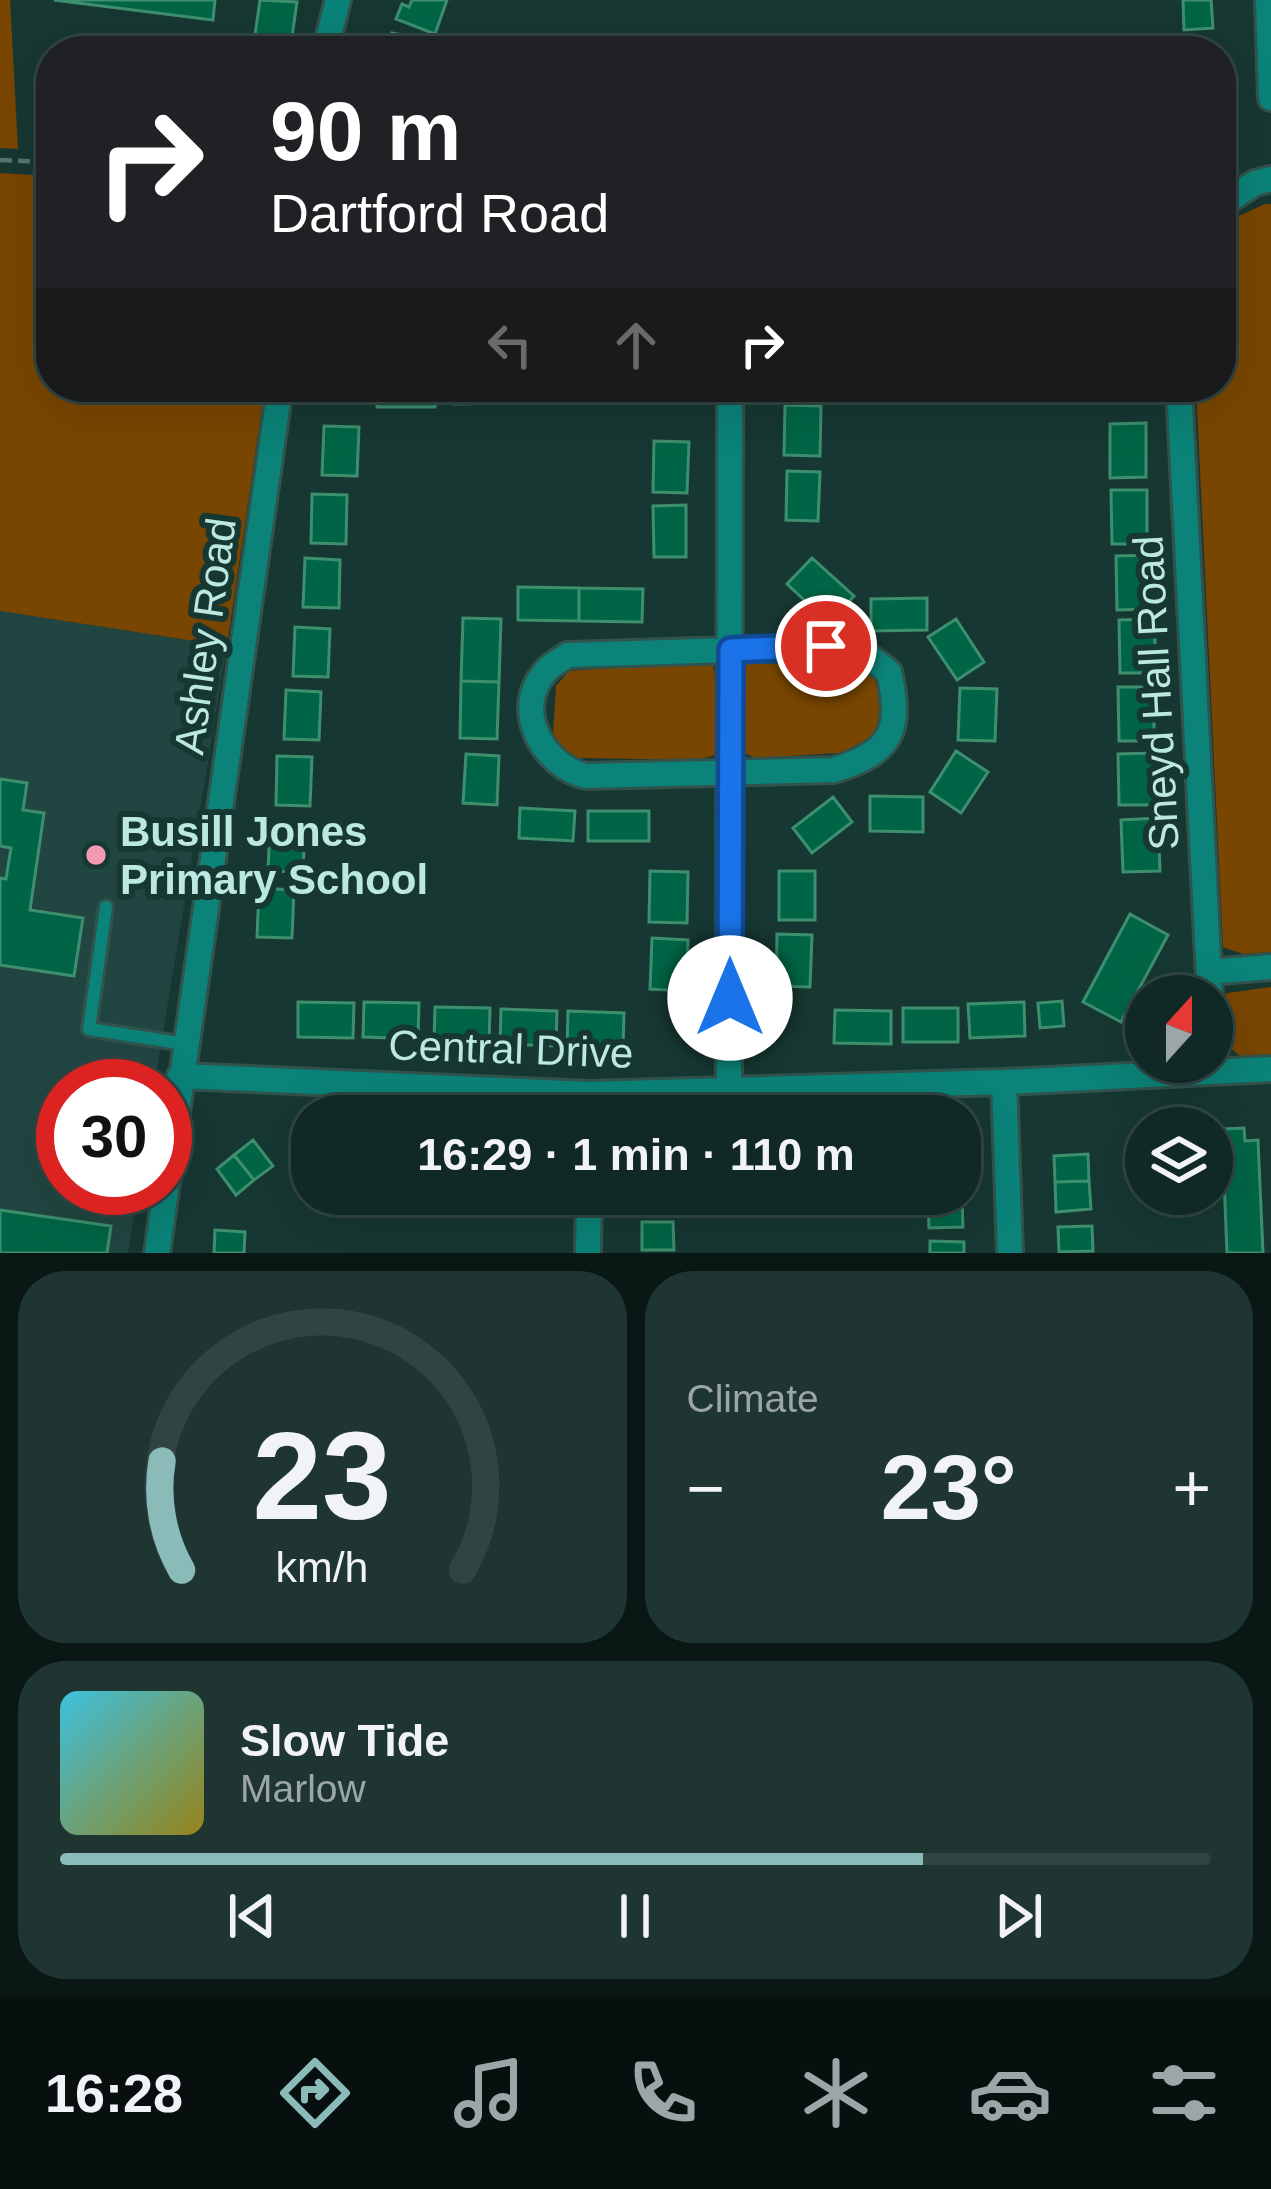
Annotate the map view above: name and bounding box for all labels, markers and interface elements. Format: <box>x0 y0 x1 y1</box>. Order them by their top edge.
icon: right <box>72 84 228 240</box>
text: 90 m <box>270 84 461 178</box>
text: Dartford Road <box>270 183 609 243</box>
icon: left <box>477 312 543 378</box>
icon: ahead <box>603 312 669 378</box>
icon: right <box>729 312 795 378</box>
street label: Ashley Road <box>165 515 245 757</box>
street label: Sneyd Hall Road <box>1124 534 1188 852</box>
pin <box>775 595 877 697</box>
icon: arrive <box>793 613 859 679</box>
place label: Busill Jones Primary School <box>120 808 428 903</box>
marker: Busill Jones Primary School <box>83 842 109 868</box>
position arrow <box>667 935 793 1061</box>
north arrow <box>1125 975 1233 1083</box>
map controls <box>1125 975 1233 1215</box>
street label: Central Drive <box>388 1021 634 1077</box>
speed limit sign: 30 <box>36 1059 192 1215</box>
button: layers <box>1125 1107 1233 1215</box>
text: 16:29 · 1 min · 110 m <box>417 1129 855 1180</box>
text: Climate <box>687 1377 819 1420</box>
text: 23 <box>253 1406 392 1545</box>
text: 23° <box>881 1438 1017 1538</box>
text: − <box>687 1451 725 1525</box>
text: + <box>1172 1451 1211 1525</box>
text: km/h <box>276 1543 369 1591</box>
text: Slow Tide <box>240 1715 449 1766</box>
text: Marlow <box>240 1767 366 1810</box>
icon: previous <box>219 1883 285 1949</box>
icon: pause <box>602 1883 668 1949</box>
icon: next <box>986 1883 1052 1949</box>
icon: directions <box>273 2051 357 2135</box>
icon: music <box>447 2051 531 2135</box>
icon: phone <box>621 2051 705 2135</box>
icon: climate <box>794 2051 878 2135</box>
icon: car <box>968 2051 1052 2135</box>
icon: filters <box>1142 2051 1226 2135</box>
text: 16:28 <box>45 2063 183 2123</box>

